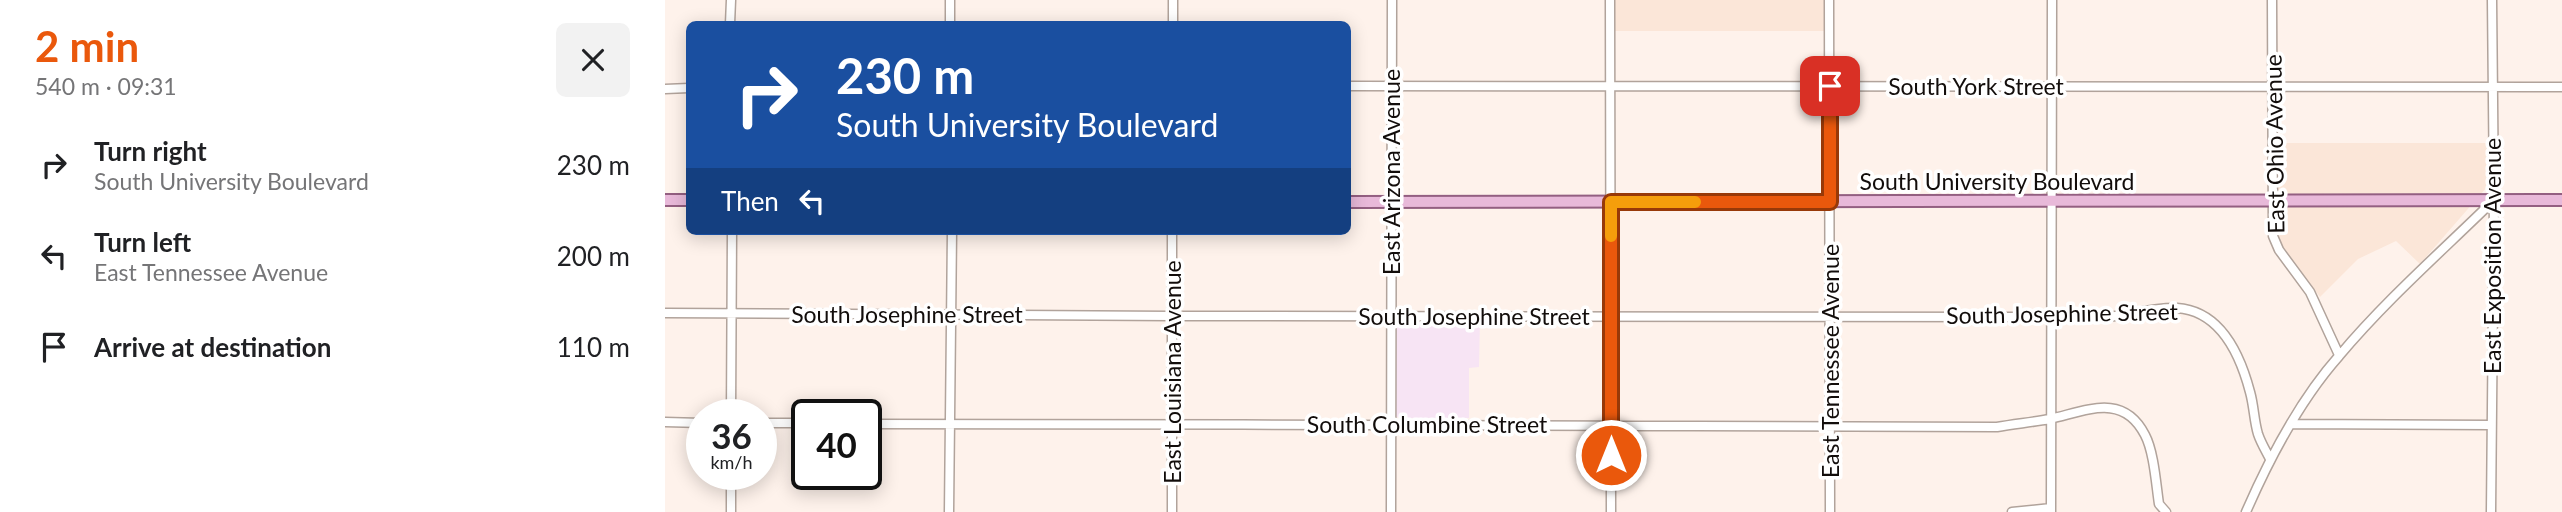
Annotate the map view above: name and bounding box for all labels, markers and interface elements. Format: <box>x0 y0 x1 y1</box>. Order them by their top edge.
text: 2 min <box>35 21 139 71</box>
button: close <box>556 23 630 97</box>
text: 230 m <box>836 46 974 104</box>
icon: right <box>721 49 812 140</box>
street label: East Ohio Avenue <box>2258 54 2290 234</box>
pin <box>1800 56 1860 116</box>
icon: arrive <box>1811 67 1849 105</box>
street label: East Arizona Avenue <box>1377 69 1405 275</box>
text: 540 m · 09:31 <box>35 72 177 100</box>
street label: South York Street <box>1888 72 2065 100</box>
text: South University Boulevard <box>836 105 1218 144</box>
text: Turn right <box>94 135 207 167</box>
street label: East Exposition Avenue <box>2478 138 2506 374</box>
icon: right <box>35 146 73 184</box>
text: 230 m <box>557 149 630 181</box>
text: South University Boulevard <box>94 167 369 195</box>
street label: South University Boulevard <box>1860 167 2134 195</box>
icon: left <box>793 182 831 220</box>
text: Then <box>721 185 779 217</box>
text: Turn left <box>94 226 191 258</box>
icon: left <box>35 237 73 275</box>
text: 200 m <box>557 240 630 272</box>
street label: East Tennessee Avenue <box>1816 244 1844 478</box>
text: East Tennessee Avenue <box>94 258 328 286</box>
street label: East Louisiana Avenue <box>1158 260 1186 484</box>
street label: South Josephine Street <box>1946 297 2179 329</box>
street label: South Josephine Street <box>791 300 1024 328</box>
street label: South Josephine Street <box>1358 302 1591 330</box>
icon: arrive <box>35 328 73 366</box>
text: Arrive at destination <box>94 331 331 363</box>
text: 110 m <box>557 331 630 363</box>
speed limit sign: 40 <box>791 399 882 490</box>
street label: South Columbine Street <box>1307 410 1548 438</box>
text: 36 <box>711 414 752 456</box>
position arrow <box>1574 418 1648 492</box>
text: km/h <box>710 451 753 473</box>

